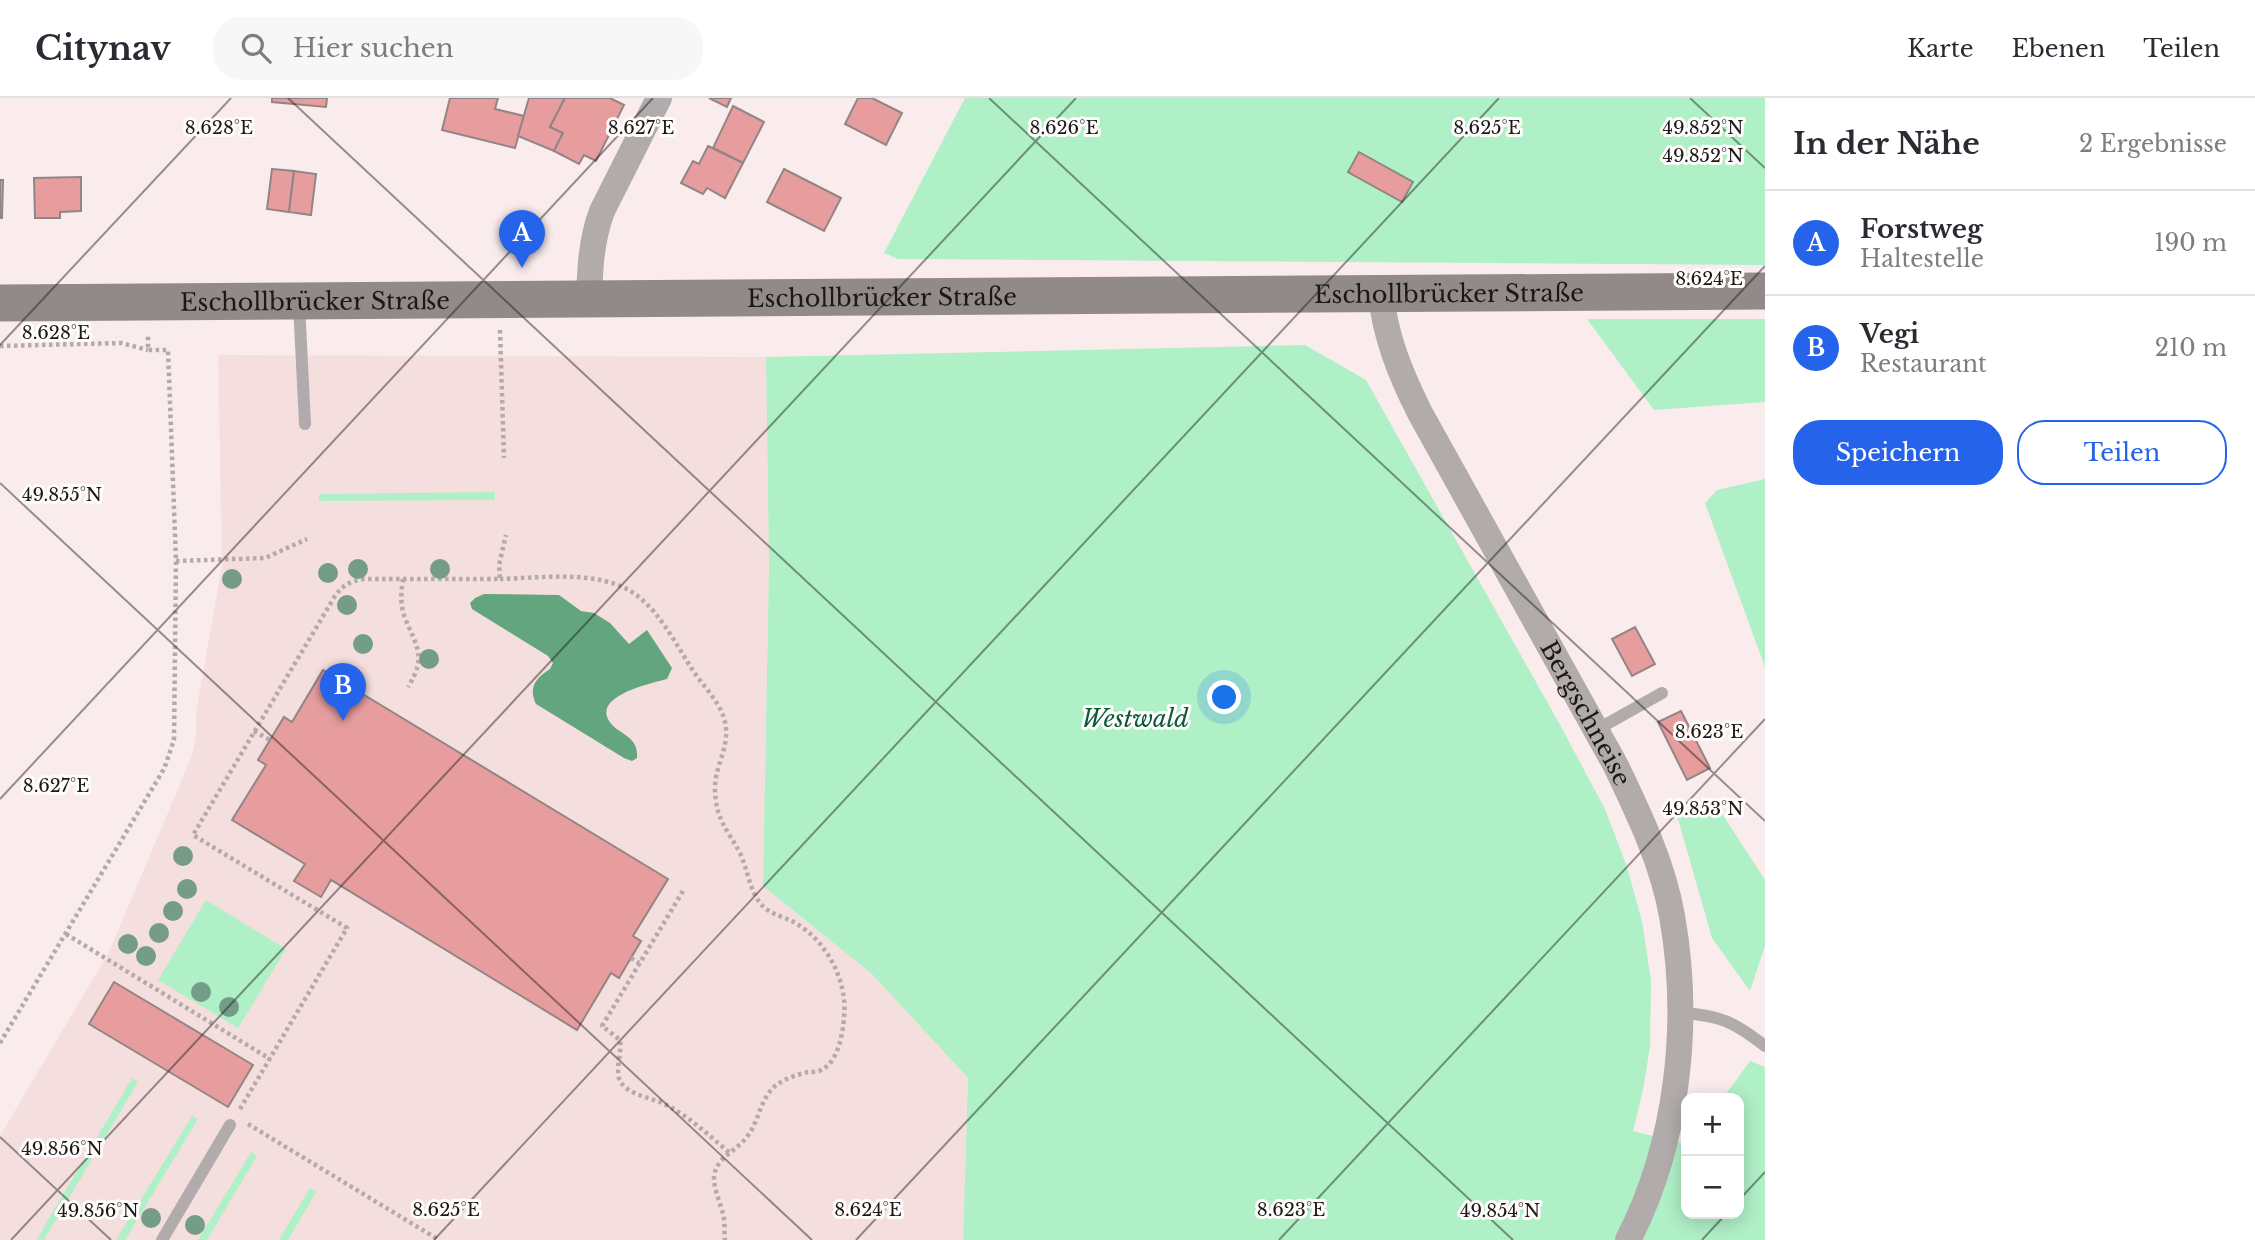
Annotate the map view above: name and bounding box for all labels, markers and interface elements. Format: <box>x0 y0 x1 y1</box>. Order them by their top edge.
search box <box>213 17 703 80</box>
text: Citynav <box>35 28 171 69</box>
icon: search <box>237 29 275 67</box>
text: Hier suchen <box>293 32 454 64</box>
text: Karte <box>1907 34 1974 63</box>
text: Ebenen <box>2012 34 2105 63</box>
text: Teilen <box>2143 34 2220 63</box>
text: 8.628°E <box>185 117 253 139</box>
text: 8.627°E <box>608 117 674 139</box>
text: 8.626°E <box>1030 117 1098 139</box>
text: 8.625°E <box>1453 117 1521 139</box>
text: 49.852°N <box>1662 117 1744 139</box>
text: In der Nähe <box>1793 125 1980 162</box>
text: 2 Ergebnisse <box>2079 130 2227 158</box>
text: 49.852°N <box>1662 145 1744 167</box>
pin: A <box>499 210 545 268</box>
text: Forstweg <box>1860 213 1983 245</box>
text: A <box>1807 229 1825 257</box>
text: 190 m <box>2154 229 2227 257</box>
text: Haltestelle <box>1860 245 1984 273</box>
text: 8.624°E <box>1675 268 1743 290</box>
street label: Eschollbrücker Straße <box>1314 278 1584 309</box>
street label: Eschollbrücker Straße <box>747 282 1017 312</box>
street label: Eschollbrücker Straße <box>180 285 450 316</box>
text: Vegi <box>1860 318 1919 350</box>
text: 8.628°E <box>22 322 90 344</box>
text: B <box>1807 334 1825 362</box>
text: 210 m <box>2155 334 2227 362</box>
text: Restaurant <box>1860 350 1987 378</box>
button: Speichern <box>1793 420 2003 485</box>
button: Teilen <box>2017 420 2227 485</box>
text: 49.855°N <box>22 484 102 506</box>
street label: Bergschneise <box>1535 635 1638 790</box>
pin: B <box>320 663 366 721</box>
your location <box>1207 680 1241 714</box>
park label: Westwald <box>1081 704 1189 733</box>
text: 8.623°E <box>1675 721 1743 743</box>
text: 8.627°E <box>23 775 89 797</box>
text: 49.853°N <box>1662 798 1744 820</box>
map controls <box>1681 1093 1744 1219</box>
button: + <box>1681 1093 1744 1156</box>
text: 49.856°N <box>21 1138 103 1160</box>
button: − <box>1681 1156 1744 1219</box>
text: 8.625°E <box>412 1199 480 1221</box>
text: 8.624°E <box>834 1199 902 1221</box>
text: 8.623°E <box>1257 1199 1325 1221</box>
text: 49.856°N <box>57 1200 139 1222</box>
text: 49.854°N <box>1460 1200 1540 1222</box>

